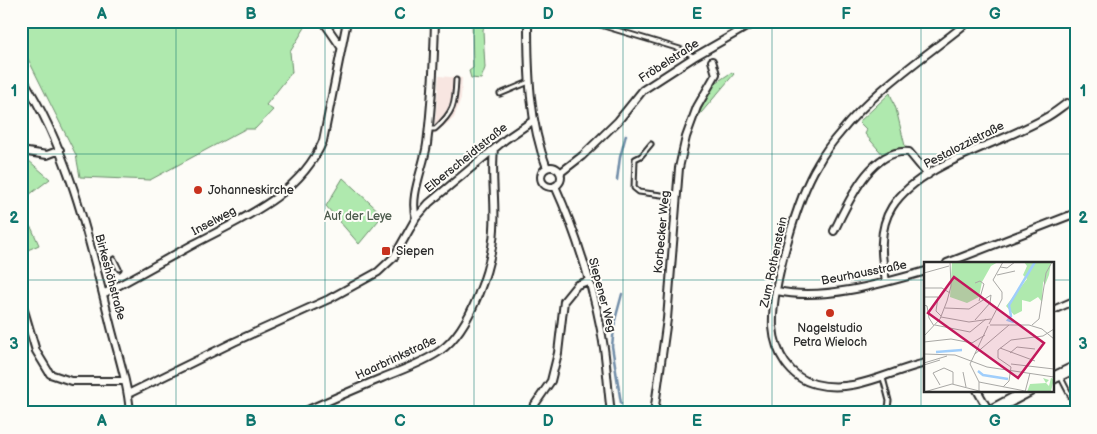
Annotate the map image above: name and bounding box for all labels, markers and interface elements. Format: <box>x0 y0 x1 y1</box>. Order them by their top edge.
text: A <box>96 5 107 24</box>
text: B <box>245 5 257 24</box>
text: C <box>394 5 406 24</box>
text: D <box>542 5 554 24</box>
text: E <box>692 5 702 24</box>
text: F <box>841 5 851 24</box>
text: G <box>989 5 1001 24</box>
street label: Fröbelstraße <box>636 36 702 86</box>
text: 1 <box>11 82 17 101</box>
text: 1 <box>1080 82 1086 101</box>
street label: Pestalozzistraße <box>921 118 1007 172</box>
street label: Elberscheidtstraße <box>421 120 511 196</box>
place label: Johanneskirche <box>208 183 294 198</box>
marker: Johanneskirche <box>192 184 204 196</box>
street label: Korbecker Weg <box>651 190 673 274</box>
street label: Inselweg <box>189 203 239 239</box>
text: 2 <box>9 209 19 228</box>
park label: Auf der Leye <box>324 209 392 224</box>
text: 2 <box>1078 209 1088 228</box>
street label: Zum Rothenstein <box>757 215 791 310</box>
street label: Birkeshöhstraße <box>91 232 129 322</box>
place label: Siepen <box>396 244 434 259</box>
marker: Siepen <box>380 245 392 257</box>
street label: Siepener Weg <box>585 256 619 334</box>
street label: Beurhausstraße <box>820 257 908 289</box>
inset map <box>924 262 1054 392</box>
marker: Nagelstudio Petra Wieloch <box>824 307 836 319</box>
place label: Nagelstudio Petra Wieloch <box>793 321 867 350</box>
street label: Haarbrinkstraße <box>353 333 439 383</box>
text: 3 <box>9 335 19 354</box>
text: 3 <box>1078 335 1088 354</box>
text: A <box>96 412 107 431</box>
text: B <box>245 412 257 431</box>
text: C <box>394 412 406 431</box>
text: D <box>542 412 554 431</box>
text: E <box>692 412 702 431</box>
text: F <box>841 412 851 431</box>
text: G <box>989 412 1001 431</box>

